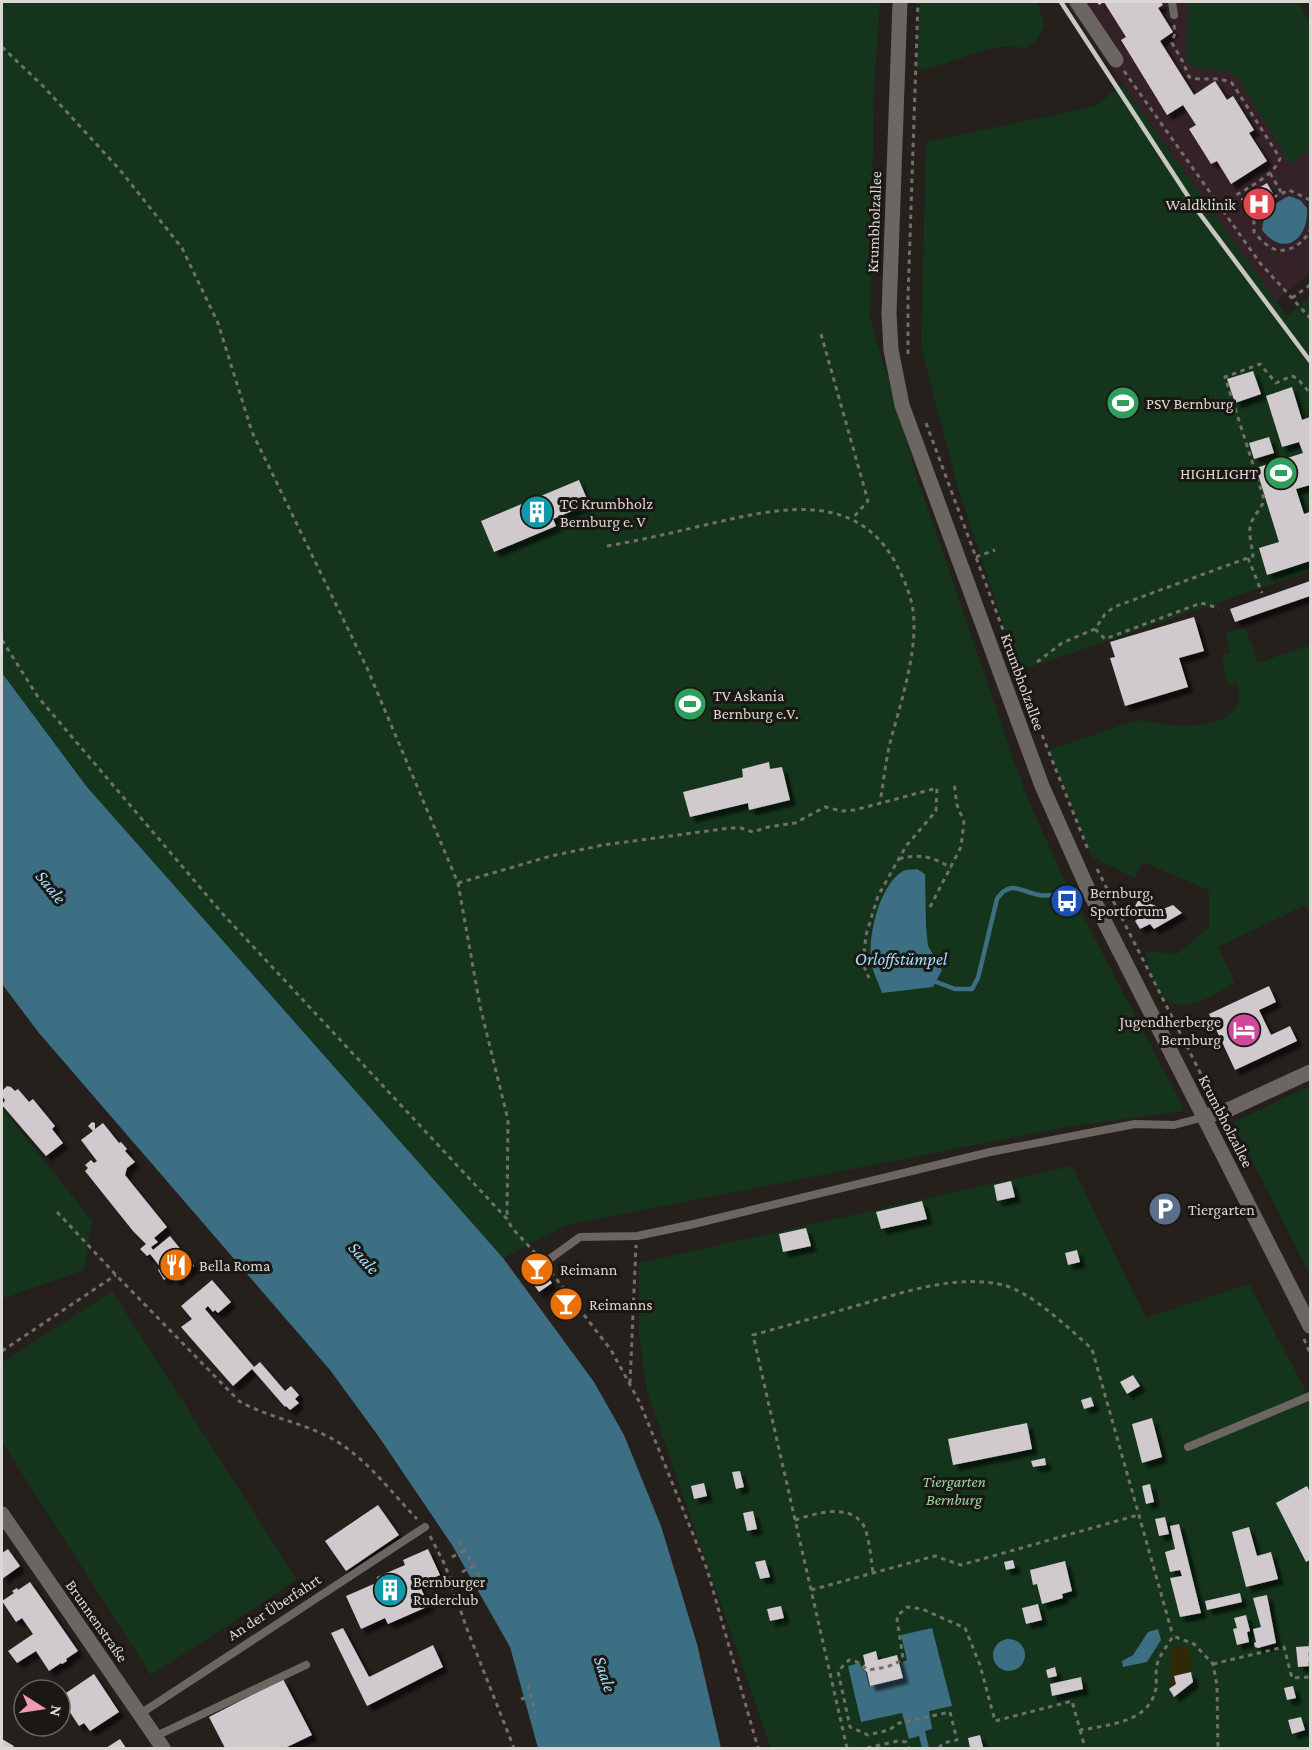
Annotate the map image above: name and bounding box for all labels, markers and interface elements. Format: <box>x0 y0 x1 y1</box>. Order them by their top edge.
street label: Krumbholzallee <box>864 171 884 273</box>
hospital icon: Waldklinik <box>1241 186 1277 222</box>
place label: Waldklinik <box>1166 196 1236 213</box>
sports icon: PSV Bernburg <box>1105 385 1141 421</box>
place label: PSV Bernburg <box>1146 395 1234 413</box>
sports icon: HIGHLIGHT <box>1263 455 1299 491</box>
place label: HIGHLIGHT <box>1180 465 1258 482</box>
building icon: TC Krumbholz Bernburg e. V <box>519 494 555 530</box>
place label: TC Krumbholz Bernburg e. V <box>560 495 653 531</box>
street label: Krumbholzallee <box>998 631 1048 733</box>
sports icon: TV Askania Bernburg e.V. <box>672 686 708 722</box>
place label: TV Askania Bernburg e.V. <box>713 687 799 723</box>
water label: Saale <box>32 866 70 908</box>
bus stop icon: Bernburg, Sportforum <box>1049 883 1085 919</box>
place label: Bernburg, Sportforum <box>1090 884 1165 920</box>
water label: Orloffstümpel <box>855 949 948 969</box>
hotel icon: Jugendherberge Bernburg <box>1226 1012 1262 1048</box>
place label: Jugendherberge Bernburg <box>1117 1013 1221 1049</box>
street label: Krumbholzallee <box>1195 1072 1257 1170</box>
parking icon: Tiergarten <box>1147 1191 1183 1227</box>
place label: Tiergarten <box>1188 1201 1255 1219</box>
water label: Saale <box>344 1238 384 1278</box>
restaurant icon: Bella Roma <box>158 1247 194 1283</box>
bar icon: Reimann <box>519 1251 555 1287</box>
place label: Bella Roma <box>199 1257 271 1274</box>
place label: Reimann <box>560 1261 618 1278</box>
bar icon: Reimanns <box>548 1286 584 1322</box>
place label: Reimanns <box>589 1296 653 1313</box>
park label: Tiergarten Bernburg <box>922 1473 986 1509</box>
street label: An der Überfahrt <box>224 1570 324 1644</box>
building icon: Bernburger Ruderclub <box>372 1572 408 1608</box>
place label: Bernburger Ruderclub <box>413 1573 486 1608</box>
street label: Brunnenstraße <box>62 1577 132 1665</box>
water label: Saale <box>590 1654 620 1695</box>
north arrow <box>12 1678 72 1738</box>
text: N <box>47 1704 66 1718</box>

